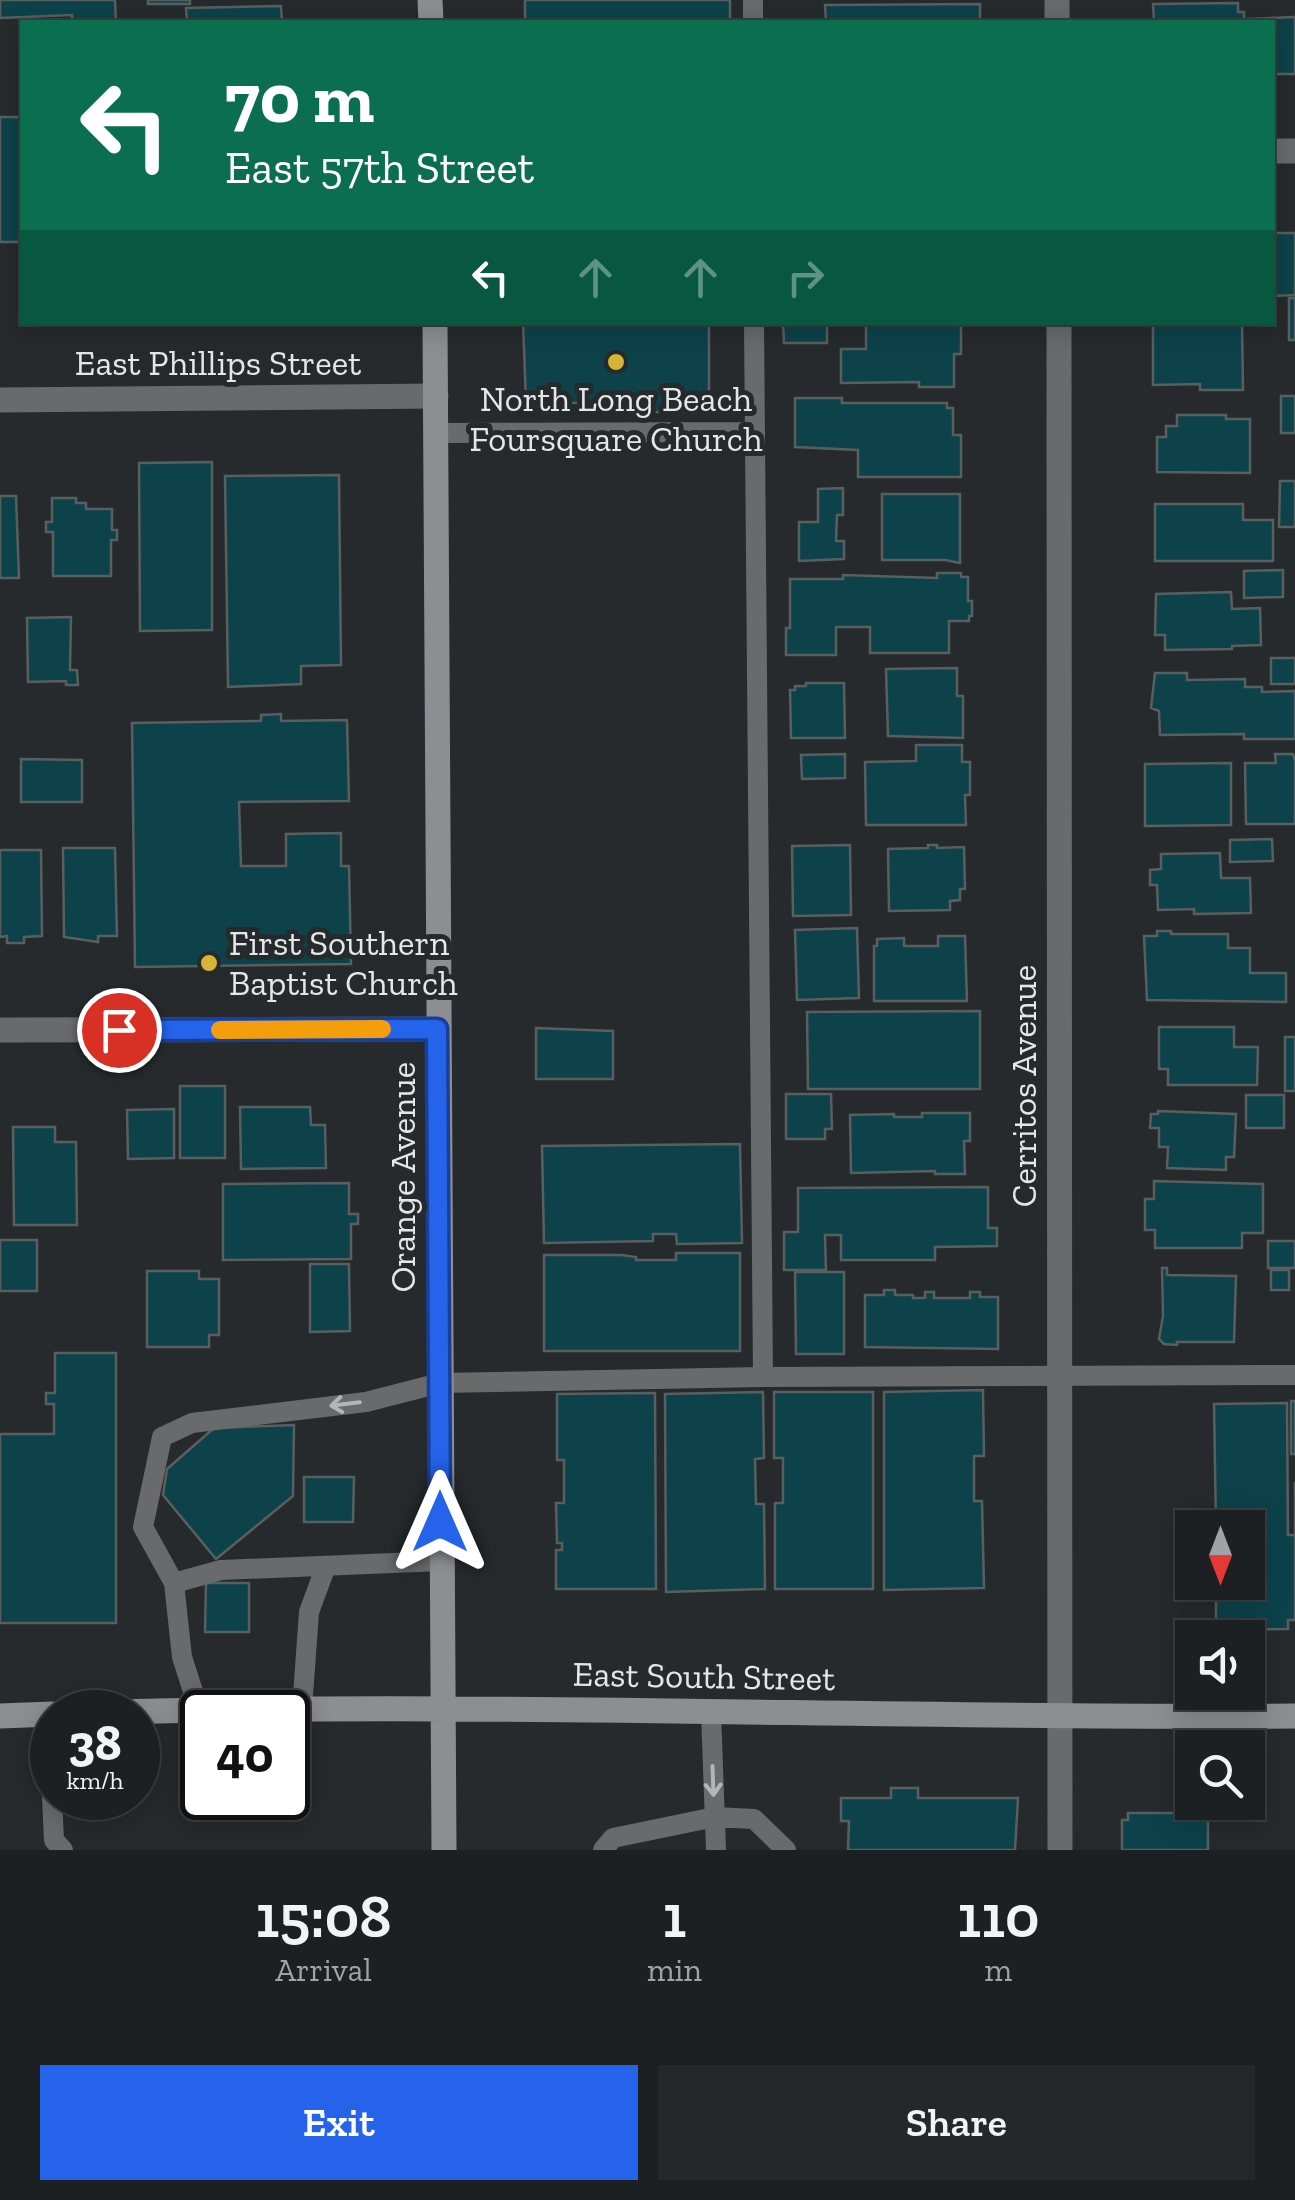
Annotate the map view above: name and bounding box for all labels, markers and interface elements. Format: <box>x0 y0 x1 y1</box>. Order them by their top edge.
text: 70 m <box>225 56 374 140</box>
icon: left <box>60 60 190 190</box>
text: East 57th Street <box>225 141 534 195</box>
icon: left <box>463 250 518 305</box>
icon: ahead <box>568 250 623 305</box>
icon: ahead <box>673 250 728 305</box>
icon: right <box>778 250 833 305</box>
street label: East Phillips Street <box>75 342 361 384</box>
marker: North Long Beach Foursquare Church <box>605 351 627 373</box>
place label: North Long Beach Foursquare Church <box>469 378 763 460</box>
place label: First Southern Baptist Church <box>229 922 458 1004</box>
marker: First Southern Baptist Church <box>198 952 220 974</box>
street label: Cerritos Avenue <box>1003 965 1045 1207</box>
pin <box>77 988 162 1073</box>
icon: arrive <box>92 1003 147 1058</box>
street label: Orange Avenue <box>382 1062 424 1292</box>
one-way arrow <box>329 1396 361 1414</box>
position arrow <box>388 1470 492 1574</box>
north arrow <box>1175 1510 1265 1600</box>
map controls <box>1175 1510 1265 1820</box>
button: sound <box>1175 1620 1265 1710</box>
street label: East South Street <box>572 1653 836 1699</box>
speed limit sign: 40 <box>180 1690 310 1820</box>
text: 38 <box>68 1713 122 1773</box>
button: search <box>1175 1730 1265 1820</box>
one-way arrow <box>704 1764 723 1796</box>
text: km/h <box>66 1765 124 1795</box>
text: 15:08 <box>255 1880 392 1952</box>
text: 1 <box>663 1880 686 1952</box>
text: 110 <box>957 1880 1040 1952</box>
text: Arrival <box>275 1951 372 1989</box>
text: min <box>647 1951 702 1989</box>
text: m <box>985 1951 1012 1989</box>
button: Exit <box>40 2065 638 2180</box>
button: Share <box>658 2065 1255 2180</box>

